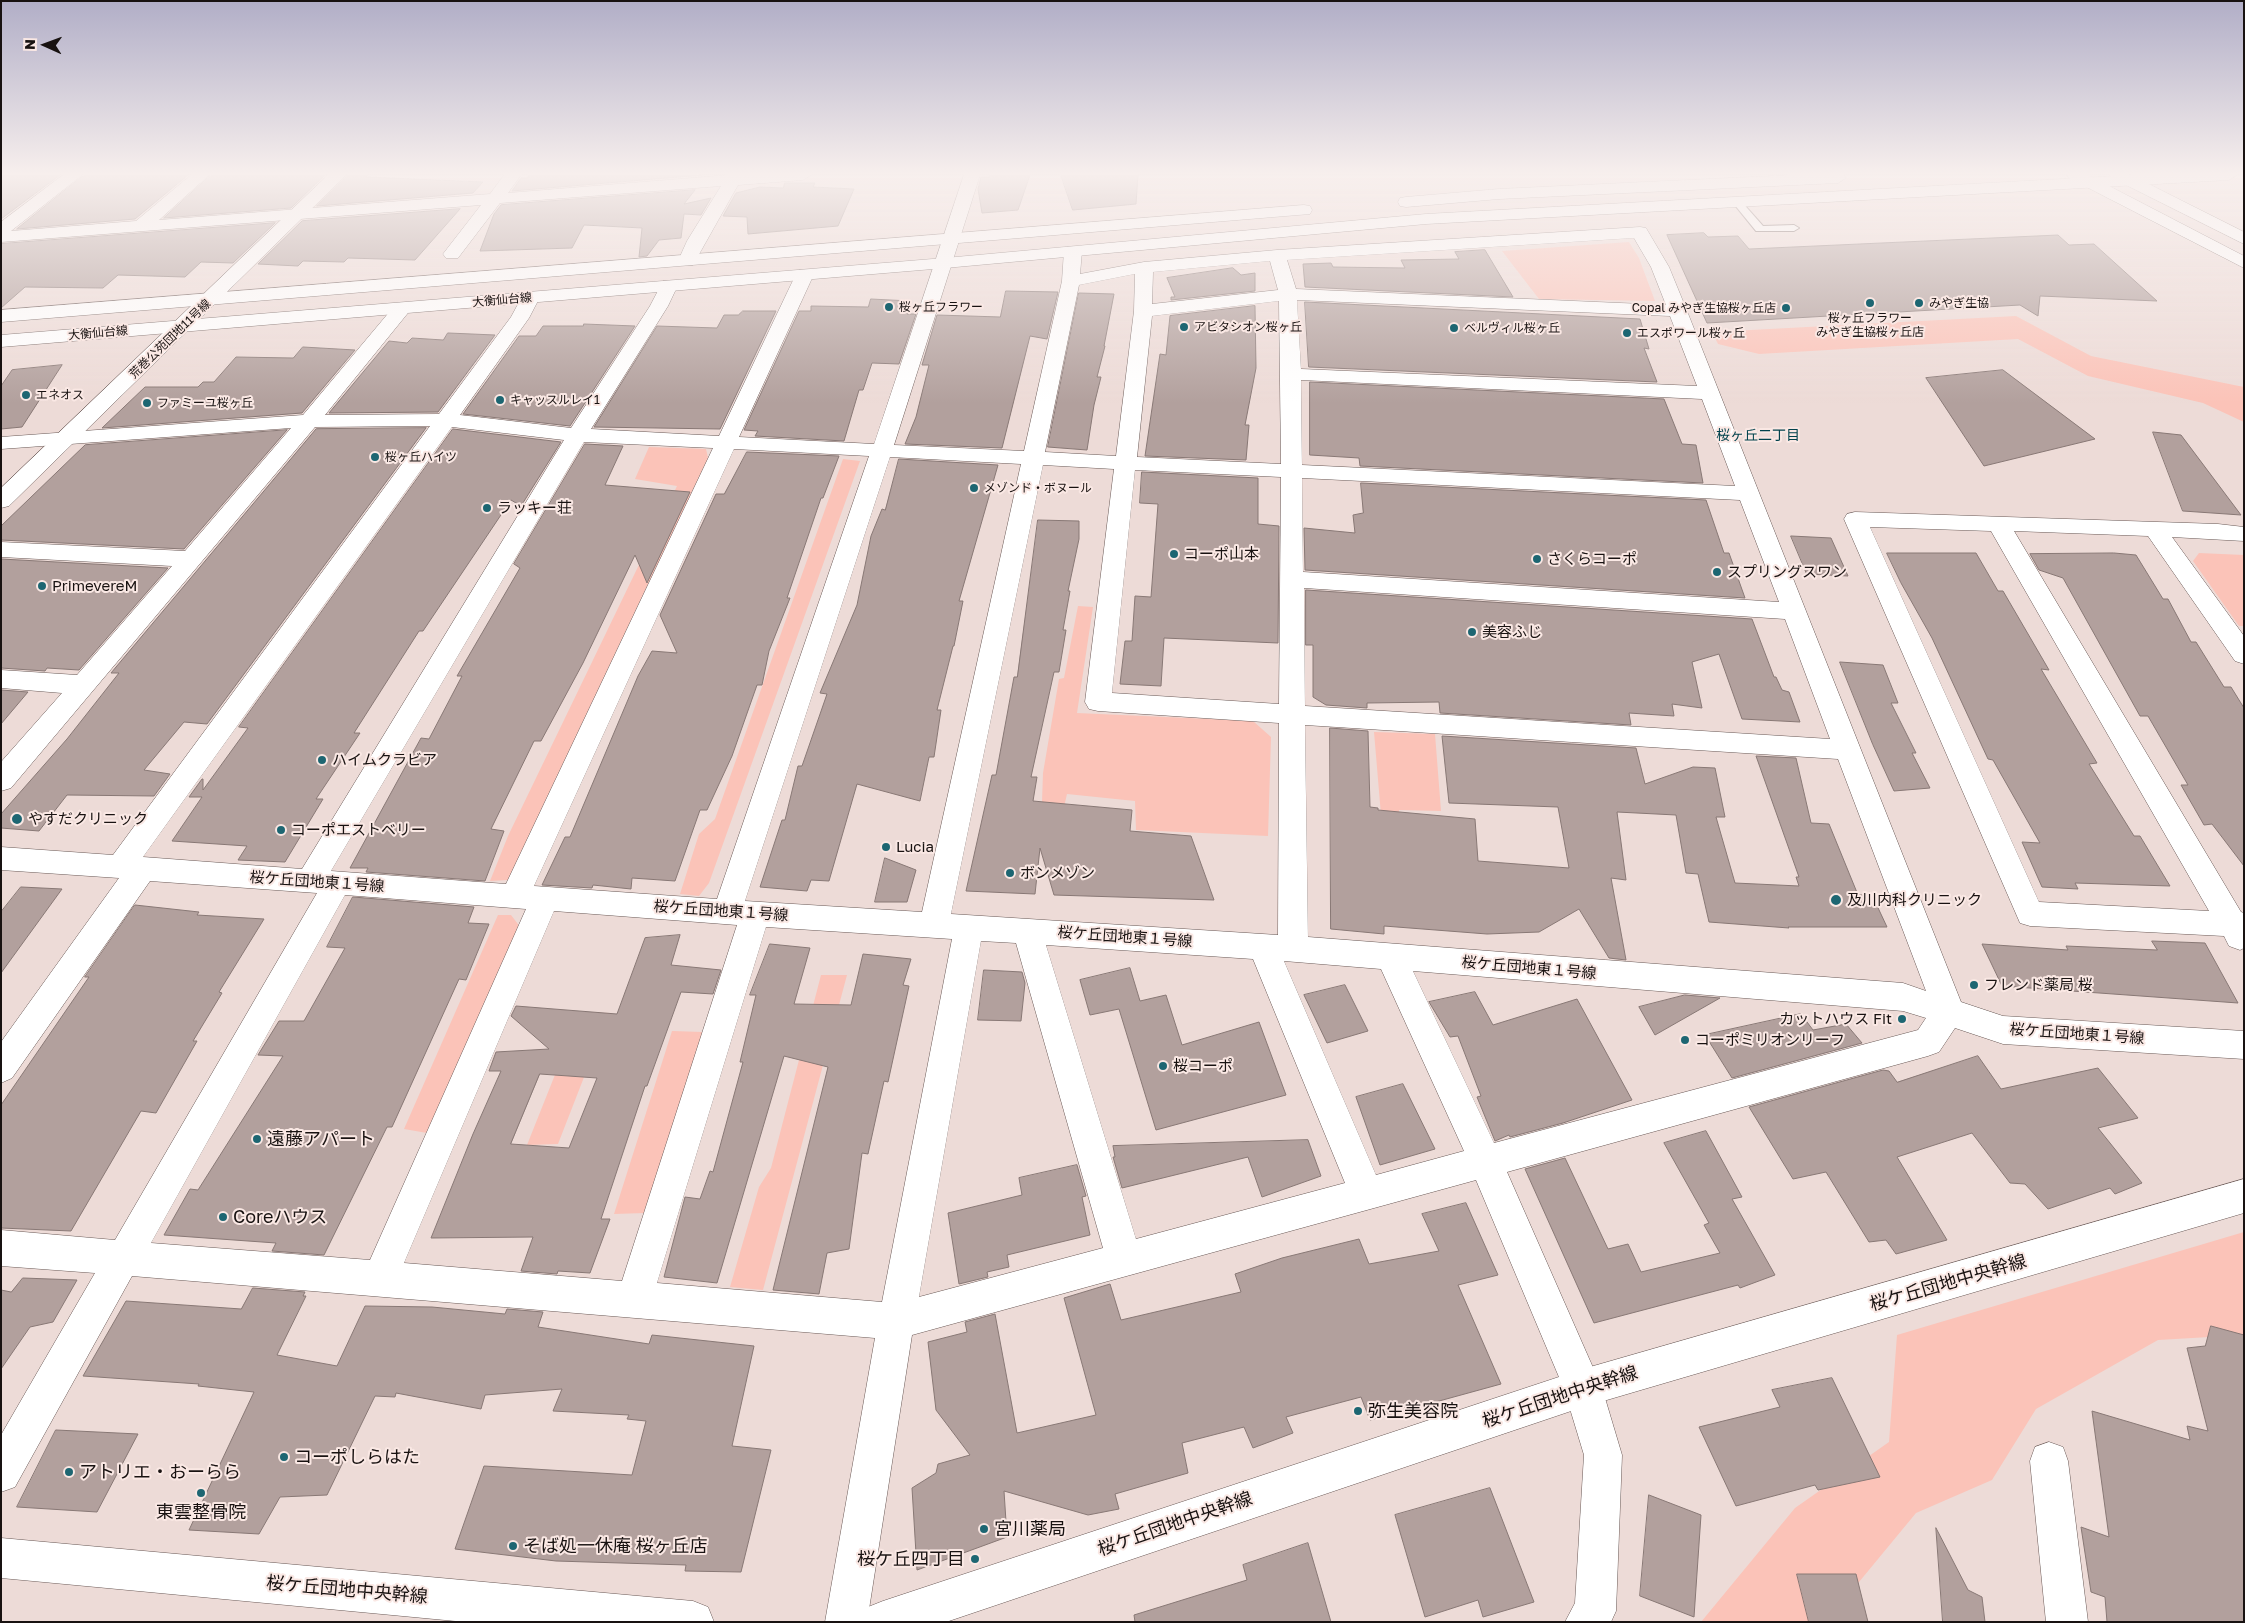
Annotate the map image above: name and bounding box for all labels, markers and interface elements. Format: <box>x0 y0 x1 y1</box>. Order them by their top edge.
north arrow <box>20 20 70 70</box>
text: N <box>21 39 38 50</box>
street label: 大衡仙台線 <box>471 290 533 310</box>
street label: 荒巻公苑団地11号線 <box>126 296 214 382</box>
place label: みやぎ生協 <box>1929 296 1989 310</box>
marker: 桜ヶ丘フラワー みやぎ生協桜ヶ丘店 <box>1864 297 1876 309</box>
marker: みやぎ生協 <box>1913 297 1925 309</box>
place label: 桜ヶ丘フラワー <box>899 300 983 314</box>
marker: 桜ヶ丘フラワー <box>883 301 895 313</box>
place label: Copal みやぎ生協桜ヶ丘店 <box>1632 301 1776 315</box>
marker: Copal みやぎ生協桜ヶ丘店 <box>1780 302 1792 314</box>
place label: 桜ヶ丘フラワー みやぎ生協桜ヶ丘店 <box>1816 311 1924 339</box>
place label: アビタシオン桜ヶ丘 <box>1194 320 1302 334</box>
marker: アビタシオン桜ヶ丘 <box>1178 321 1190 333</box>
place label: ベルヴィル桜ヶ丘 <box>1464 321 1560 335</box>
marker: ベルヴィル桜ヶ丘 <box>1448 322 1460 334</box>
street label: 大衡仙台線 <box>67 323 129 343</box>
place label: エスポワール桜ヶ丘 <box>1637 326 1745 340</box>
marker: エスポワール桜ヶ丘 <box>1621 327 1633 339</box>
place label: エネオス <box>36 388 84 402</box>
marker: エネオス <box>20 389 32 401</box>
place label: キャッスルレイ1 <box>510 393 600 407</box>
marker: キャッスルレイ1 <box>494 394 506 406</box>
place label: ファミーユ桜ヶ丘 <box>157 396 253 410</box>
marker: ファミーユ桜ヶ丘 <box>141 397 153 409</box>
district label: 桜ヶ丘二丁目 <box>1716 428 1800 444</box>
place label: 桜ヶ丘ハイツ <box>385 450 457 464</box>
marker: 桜ヶ丘ハイツ <box>369 451 381 463</box>
place label: メゾンド・ボヌール <box>984 481 1092 495</box>
marker: メゾンド・ボヌール <box>968 482 980 494</box>
place label: ラッキー荘 <box>497 499 572 517</box>
marker: ラッキー荘 <box>481 502 493 514</box>
place label: コーポ山本 <box>1184 545 1259 563</box>
marker: コーポ山本 <box>1168 548 1180 560</box>
place label: さくらコーポ <box>1547 550 1637 568</box>
marker: さくらコーポ <box>1531 553 1543 565</box>
place label: スプリングスワン <box>1727 563 1847 581</box>
marker: スプリングスワン <box>1711 566 1723 578</box>
place label: PrimevereM <box>52 577 137 595</box>
marker: PrimevereM <box>36 580 48 592</box>
place label: 美容ふじ <box>1482 623 1542 641</box>
marker: 美容ふじ <box>1466 626 1478 638</box>
place label: ハイムクラビア <box>332 751 437 769</box>
marker: ハイムクラビア <box>316 754 328 766</box>
place label: やすだクリニック <box>28 810 148 828</box>
marker: やすだクリニック <box>10 812 24 826</box>
place label: コーポエストベリー <box>291 821 426 839</box>
marker: コーポエストベリー <box>275 824 287 836</box>
place label: Lucia <box>896 838 934 856</box>
marker: Lucia <box>880 841 892 853</box>
place label: ボンメゾン <box>1020 864 1095 882</box>
marker: ボンメゾン <box>1004 867 1016 879</box>
street label: 桜ケ丘団地東１号線 <box>249 868 385 896</box>
place label: 及川内科クリニック <box>1847 891 1982 909</box>
marker: 及川内科クリニック <box>1829 893 1843 907</box>
street label: 桜ケ丘団地東１号線 <box>653 897 789 925</box>
street label: 桜ケ丘団地東１号線 <box>1057 923 1193 951</box>
street label: 桜ケ丘団地東１号線 <box>1461 953 1597 983</box>
place label: フレンド薬局 桜 <box>1984 976 2093 994</box>
marker: フレンド薬局 桜 <box>1968 979 1980 991</box>
place label: カットハウス Fit <box>1779 1010 1892 1028</box>
marker: カットハウス Fit <box>1896 1013 1908 1025</box>
street label: 桜ケ丘団地東１号線 <box>2009 1020 2145 1048</box>
place label: コーポミリオンリーフ <box>1695 1031 1845 1049</box>
marker: コーポミリオンリーフ <box>1679 1034 1691 1046</box>
place label: 桜コーポ <box>1173 1057 1233 1075</box>
marker: 桜コーポ <box>1157 1060 1169 1072</box>
place label: 遠藤アパート <box>267 1128 375 1150</box>
marker: 遠藤アパート <box>251 1133 263 1145</box>
place label: Coreハウス <box>233 1206 327 1228</box>
marker: Coreハウス <box>217 1211 229 1223</box>
street label: 桜ケ丘団地中央幹線 <box>1867 1250 2029 1316</box>
street label: 桜ケ丘団地中央幹線 <box>1480 1362 1640 1432</box>
place label: 弥生美容院 <box>1368 1400 1458 1422</box>
marker: 弥生美容院 <box>1352 1405 1364 1417</box>
place label: コーポしらはた <box>294 1446 420 1468</box>
marker: コーポしらはた <box>278 1451 290 1463</box>
place label: アトリエ・おーらら <box>79 1461 241 1483</box>
marker: アトリエ・おーらら <box>63 1466 75 1478</box>
marker: 東雲整骨院 <box>195 1487 207 1499</box>
street label: 桜ケ丘団地中央幹線 <box>1095 1487 1255 1561</box>
place label: 東雲整骨院 <box>156 1501 246 1523</box>
place label: 宮川薬局 <box>994 1518 1066 1540</box>
marker: 宮川薬局 <box>978 1523 990 1535</box>
place label: そば処一休庵 桜ヶ丘店 <box>523 1535 707 1557</box>
marker: そば処一休庵 桜ヶ丘店 <box>507 1540 519 1552</box>
place label: 桜ケ丘四丁目 <box>857 1548 965 1570</box>
marker: 桜ケ丘四丁目 <box>969 1553 981 1565</box>
street label: 桜ケ丘団地中央幹線 <box>265 1572 429 1608</box>

